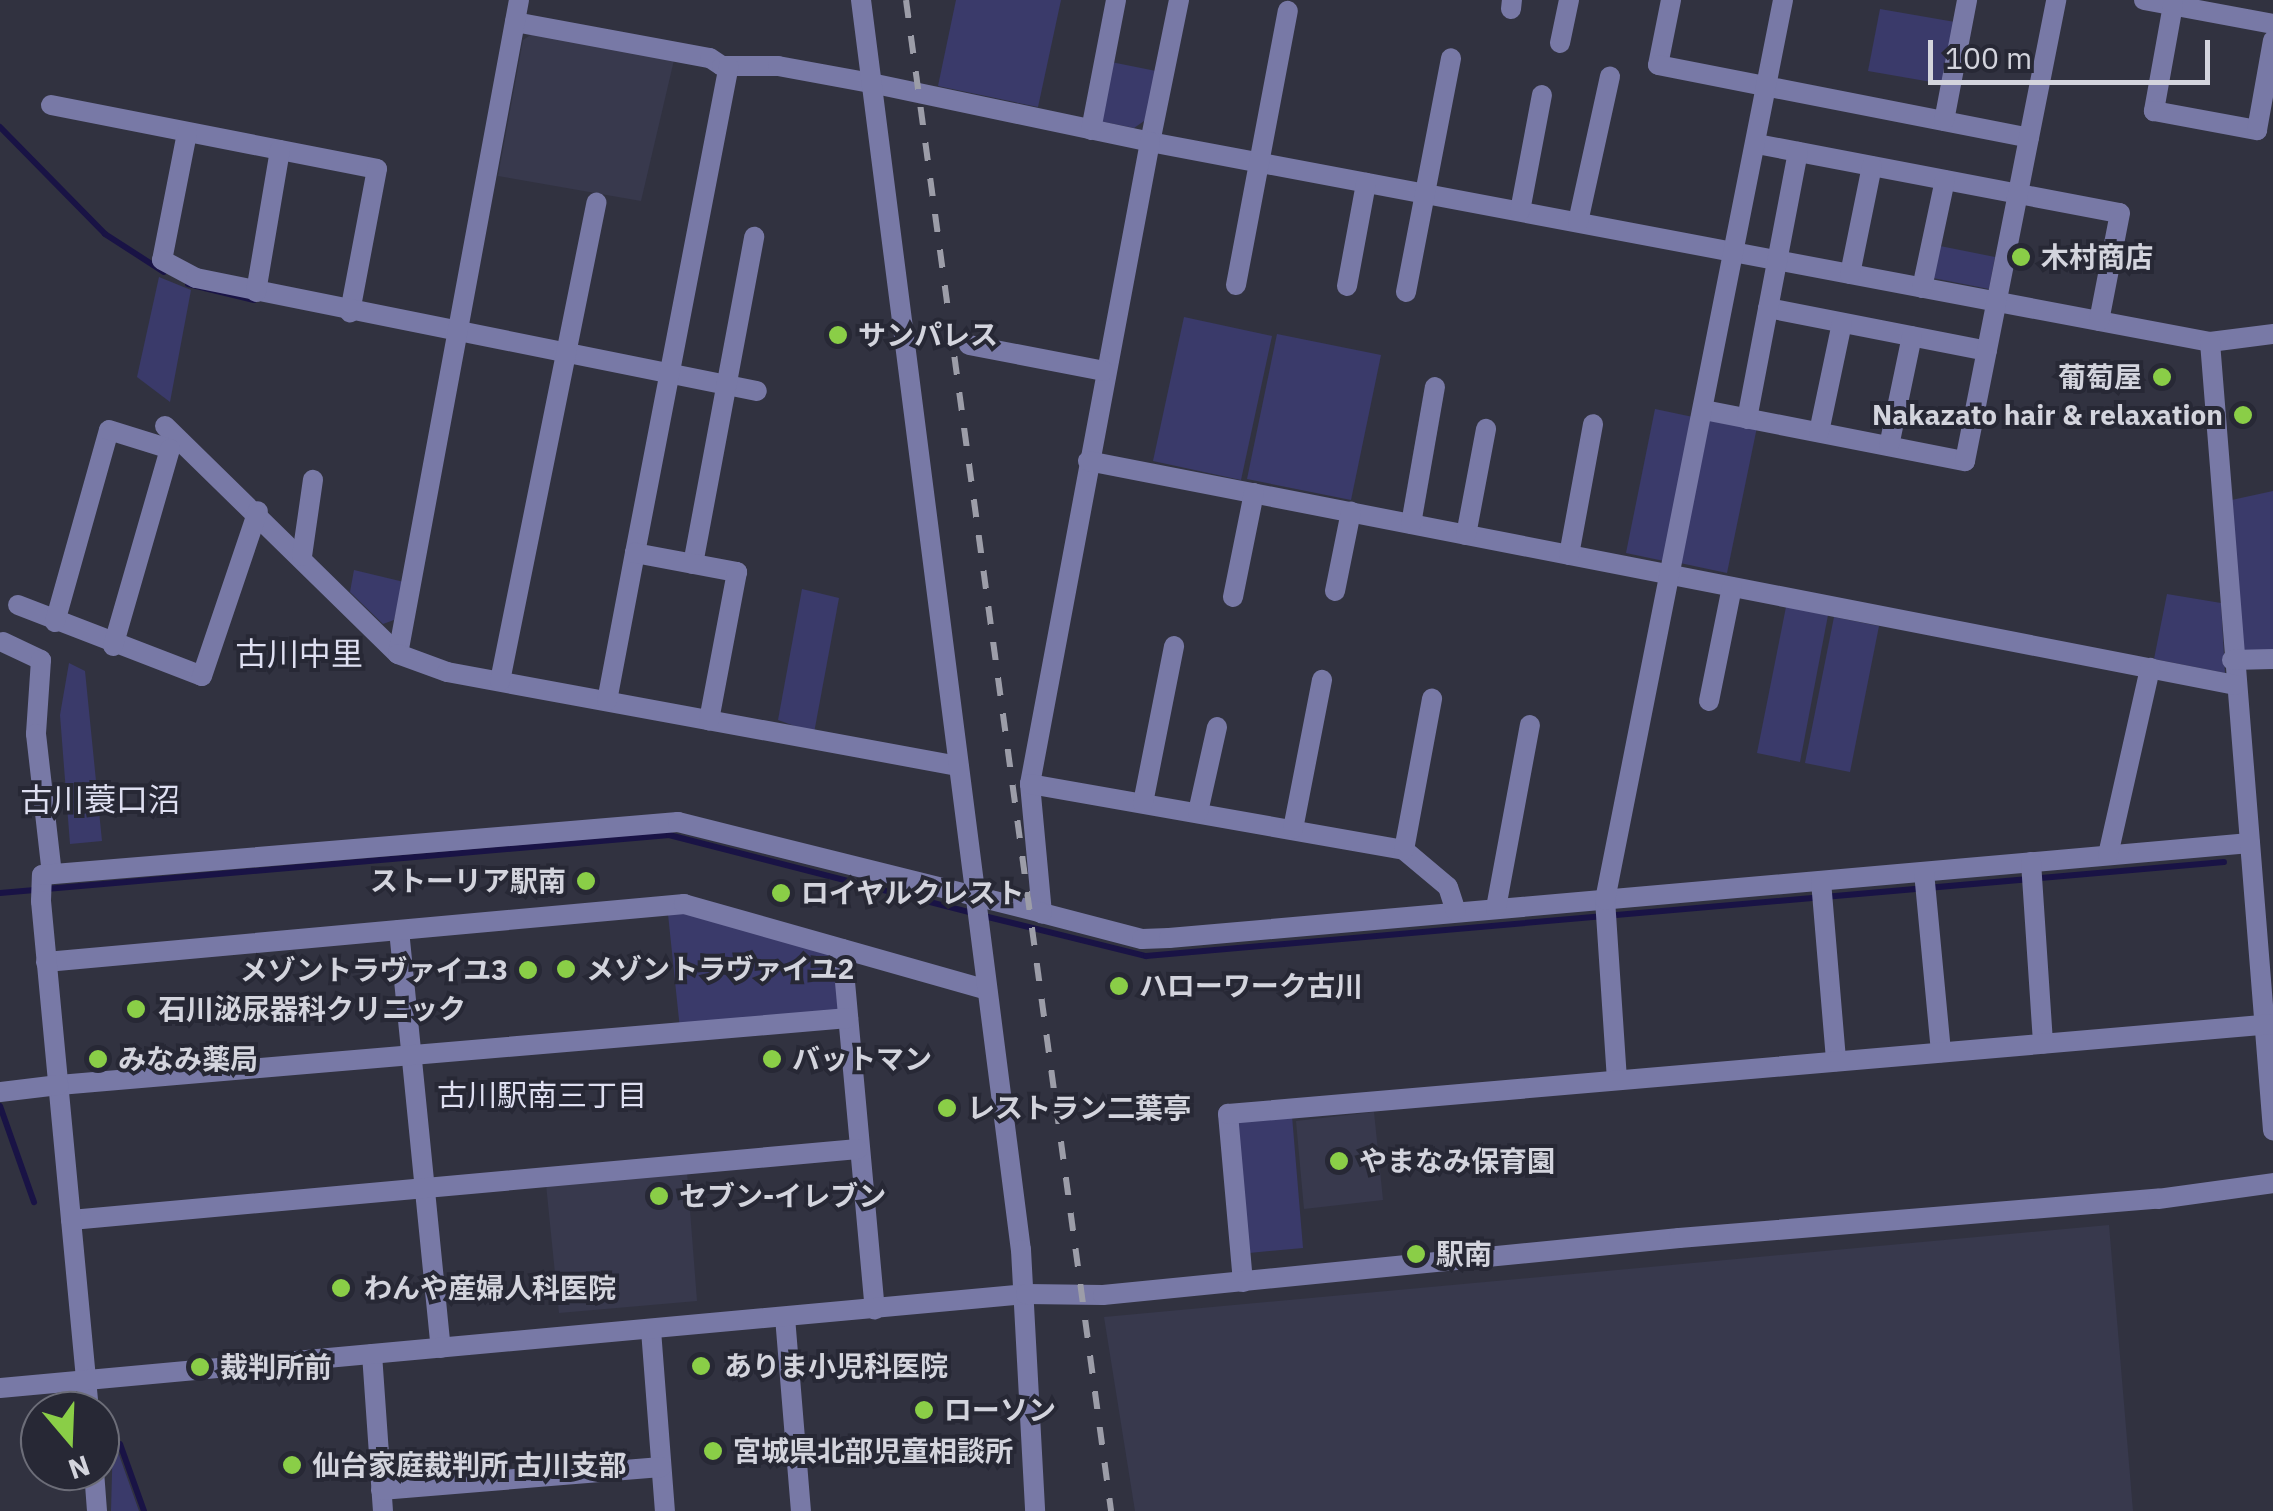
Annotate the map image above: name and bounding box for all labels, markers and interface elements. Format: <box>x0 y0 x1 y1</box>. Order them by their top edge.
scale bar <box>1933 20 2216 82</box>
text: 100 m <box>1945 38 2032 77</box>
place label: 木村商店 <box>2041 240 2153 274</box>
marker: 木村商店 <box>2010 246 2032 268</box>
place label: サンパレス <box>858 318 998 352</box>
marker: サンパレス <box>827 324 849 346</box>
place label: 葡萄屋 <box>2058 360 2142 394</box>
marker: 葡萄屋 <box>2151 366 2173 388</box>
place label: Nakazato hair & relaxation <box>1872 398 2223 432</box>
marker: Nakazato hair & relaxation <box>2232 404 2254 426</box>
district label: 古川中里 <box>235 634 363 672</box>
district label: 古川蓑口沼 <box>20 780 180 818</box>
place label: ストーリア駅南 <box>370 864 566 898</box>
marker: ストーリア駅南 <box>575 870 597 892</box>
place label: ロイヤルクレスト <box>801 876 1025 910</box>
marker: ロイヤルクレスト <box>770 882 792 904</box>
place label: メゾントラヴァイユ2 <box>586 952 855 986</box>
place label: メゾントラヴァイユ3 <box>239 953 508 987</box>
marker: メゾントラヴァイユ2 <box>555 958 577 980</box>
marker: メゾントラヴァイユ3 <box>517 959 539 981</box>
place label: ハローワーク古川 <box>1139 969 1363 1003</box>
marker: ハローワーク古川 <box>1108 975 1130 997</box>
place label: 石川泌尿器科クリニック <box>158 992 466 1026</box>
marker: 石川泌尿器科クリニック <box>123 996 149 1022</box>
place label: みなみ薬局 <box>118 1042 258 1076</box>
place label: バットマン <box>792 1042 932 1076</box>
marker: みなみ薬局 <box>87 1048 109 1070</box>
marker: バットマン <box>761 1048 783 1070</box>
district label: 古川駅南三丁目 <box>437 1077 647 1113</box>
place label: レストラン二葉亭 <box>967 1091 1191 1125</box>
marker: レストラン二葉亭 <box>936 1097 958 1119</box>
place label: やまなみ保育園 <box>1359 1144 1555 1178</box>
marker: やまなみ保育園 <box>1328 1150 1350 1172</box>
place label: セブン-イレブン <box>679 1179 886 1213</box>
marker: セブン-イレブン <box>648 1185 670 1207</box>
place label: 駅南 <box>1436 1237 1492 1271</box>
marker: 駅南 <box>1405 1243 1427 1265</box>
place label: わんや産婦人科医院 <box>364 1271 616 1305</box>
marker: わんや産婦人科医院 <box>328 1275 354 1301</box>
place label: ありま小児科医院 <box>724 1349 948 1383</box>
place label: 裁判所前 <box>220 1350 332 1384</box>
marker: ありま小児科医院 <box>688 1353 714 1379</box>
marker: 裁判所前 <box>189 1356 211 1378</box>
north arrow <box>20 1391 120 1491</box>
place label: ローソン <box>944 1393 1056 1427</box>
marker: ローソン <box>913 1399 935 1421</box>
place label: 宮城県北部児童相談所 <box>733 1434 1013 1468</box>
marker: 宮城県北部児童相談所 <box>702 1440 724 1462</box>
text: N <box>64 1447 95 1489</box>
place label: 仙台家庭裁判所 古川支部 <box>312 1448 627 1482</box>
marker: 仙台家庭裁判所 古川支部 <box>281 1454 303 1476</box>

